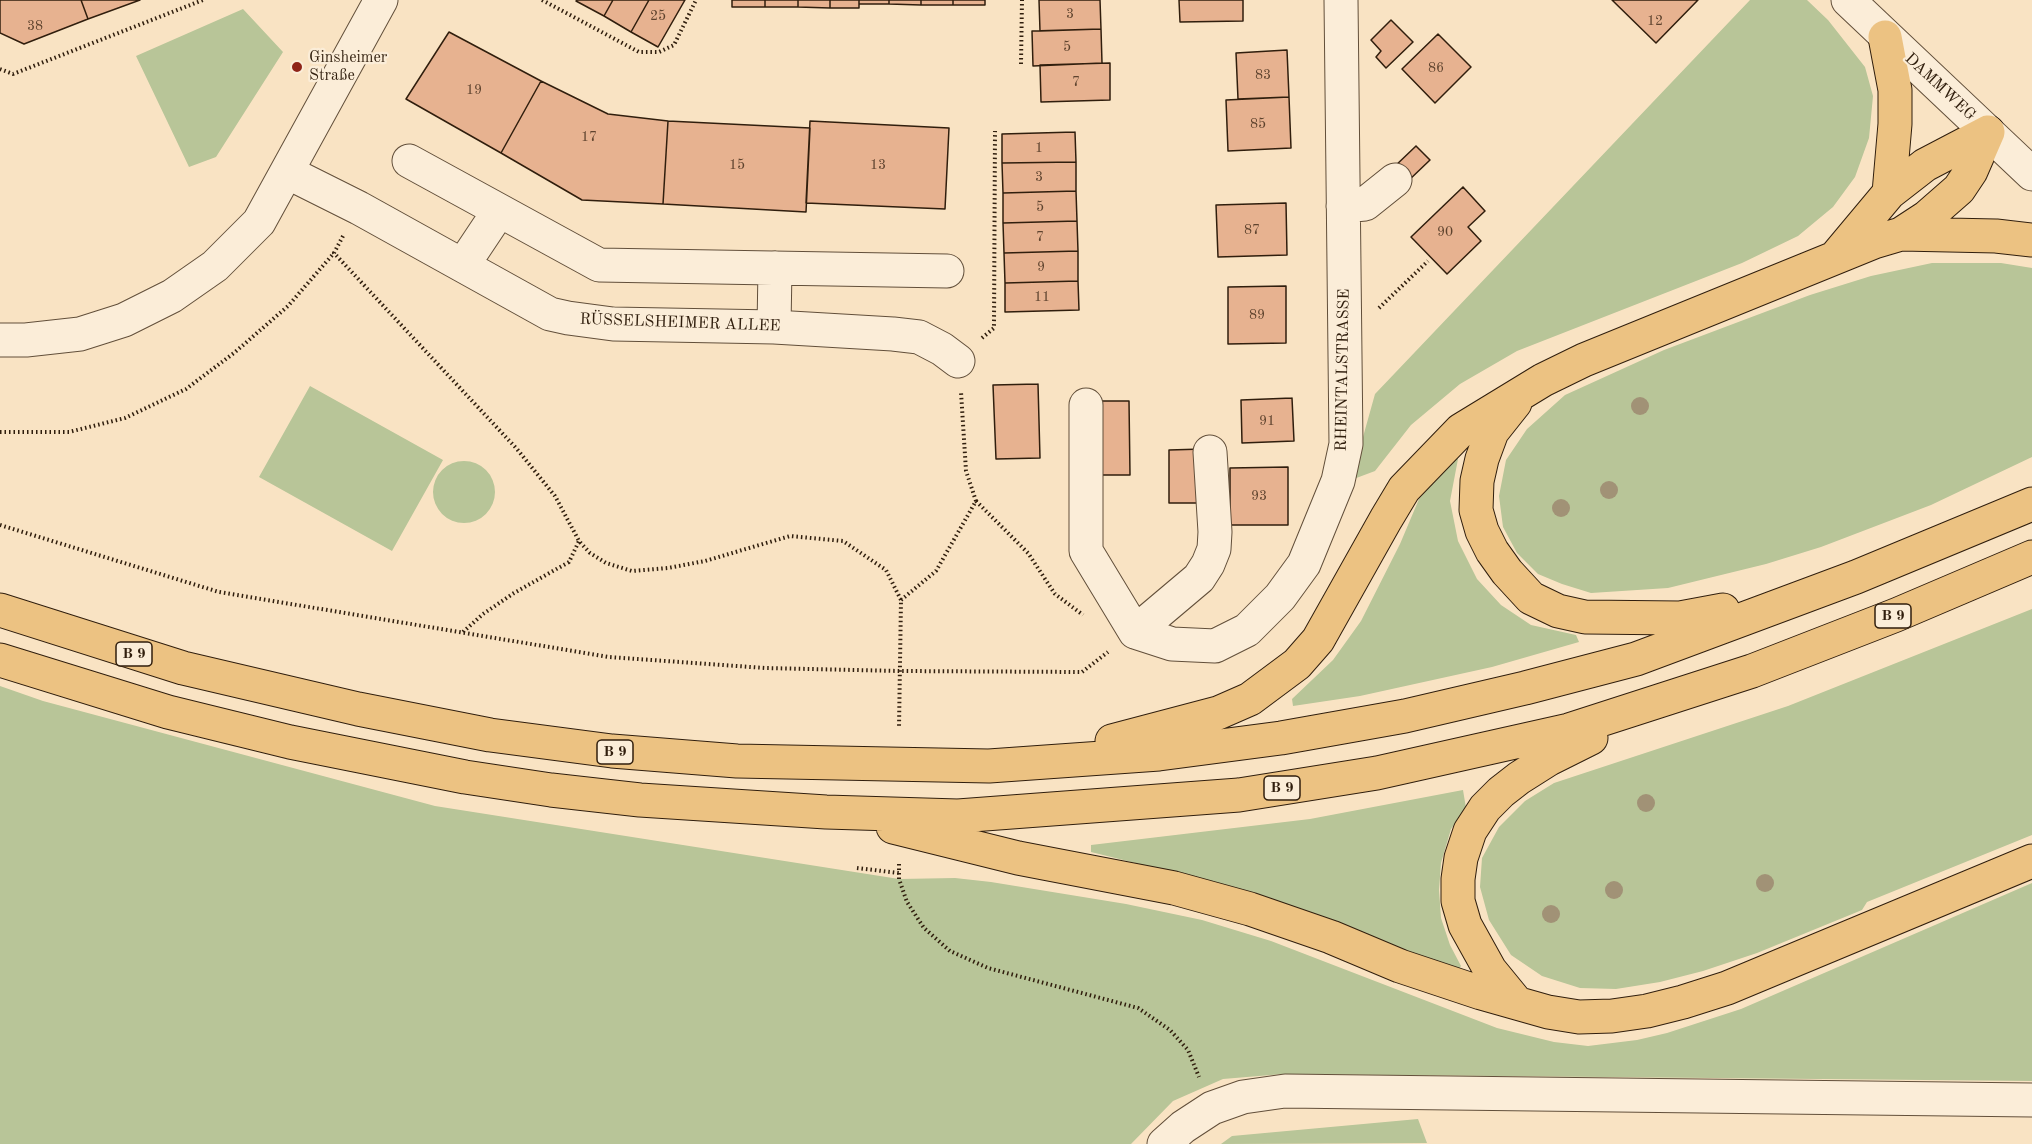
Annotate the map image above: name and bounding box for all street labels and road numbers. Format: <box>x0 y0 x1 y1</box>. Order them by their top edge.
street label: DAMMWEG <box>1900 49 1980 125</box>
street label: RHEINTALSTRASSE <box>1332 288 1354 452</box>
street label: RÜSSELSHEIMER ALLEE <box>579 310 781 336</box>
road number: B 9 <box>1875 604 1911 628</box>
road number: B 9 <box>116 642 152 666</box>
road number: B 9 <box>597 740 633 764</box>
road number: B 9 <box>1264 776 1300 800</box>

